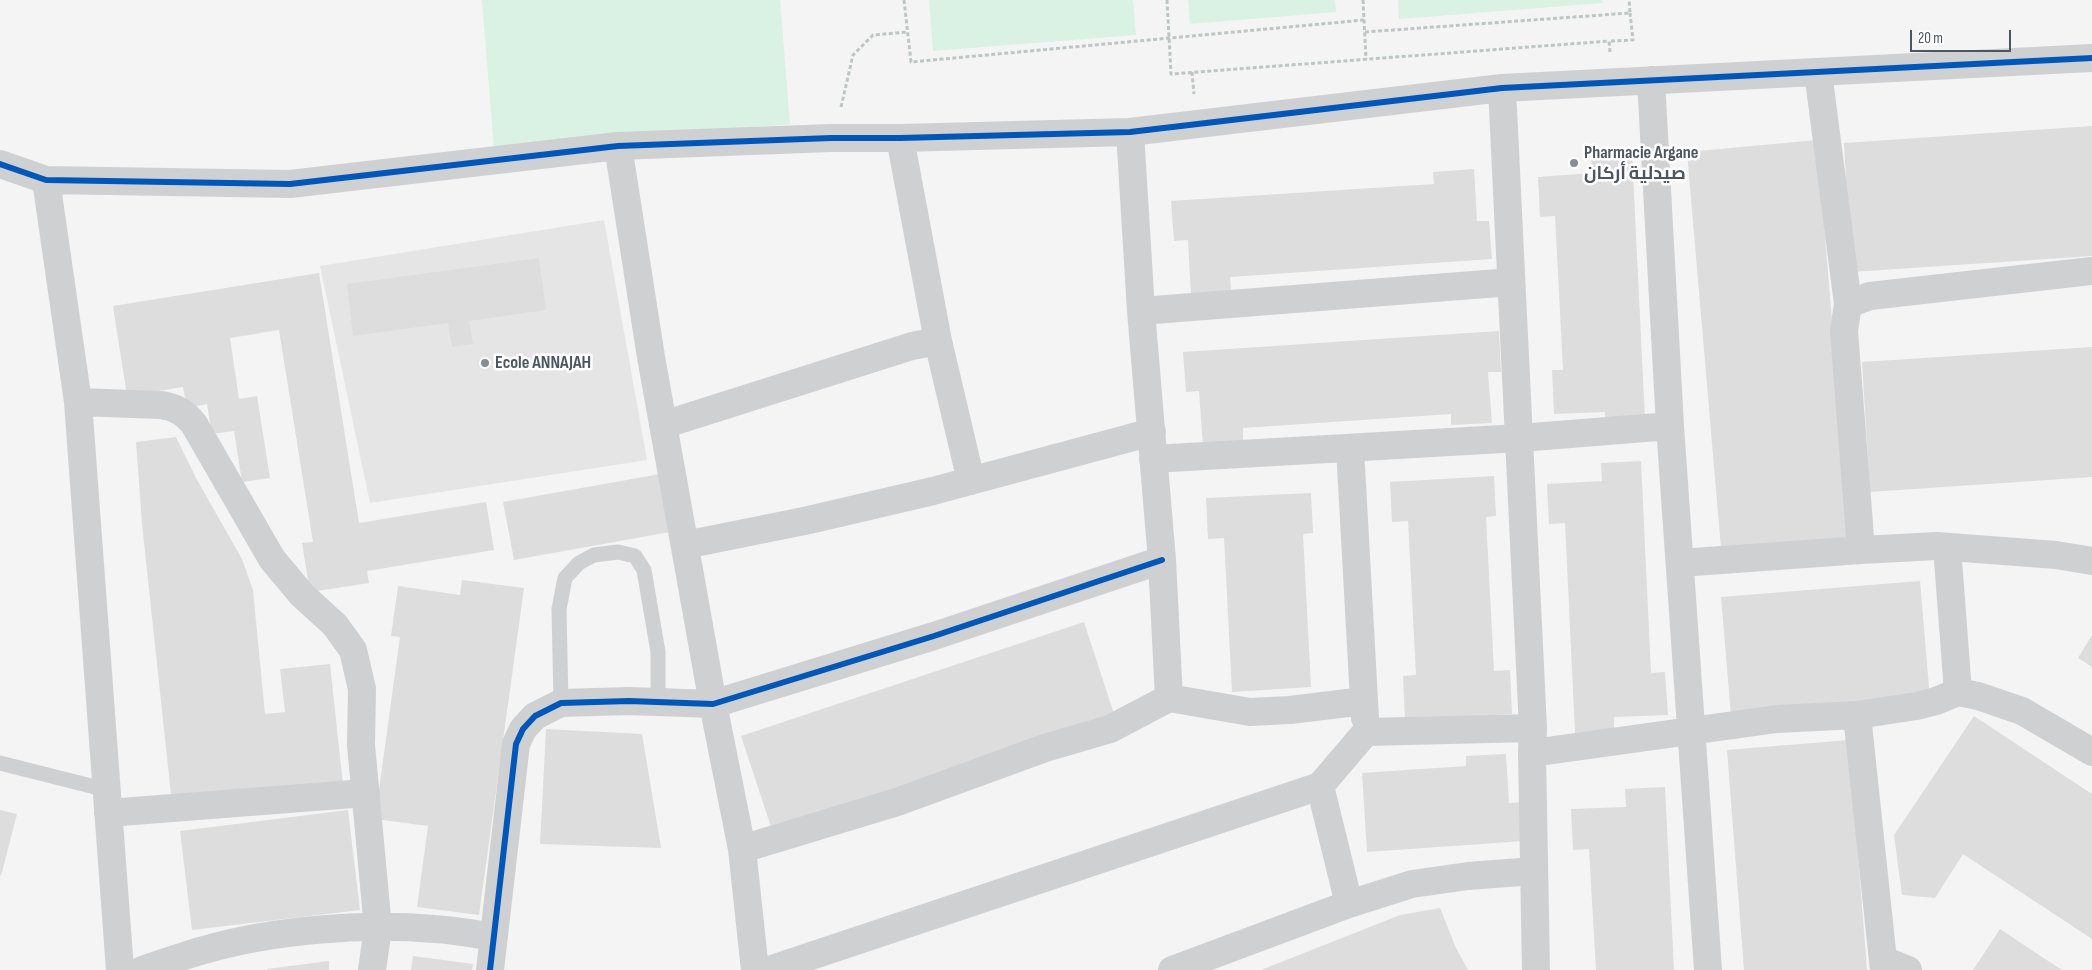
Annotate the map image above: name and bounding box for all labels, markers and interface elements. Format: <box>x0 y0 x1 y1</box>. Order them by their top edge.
scale bar <box>1912 20 2013 52</box>
text: 20 m <box>1918 29 1943 48</box>
place label: Pharmacie Argane صيدلية أركان <box>1584 142 1699 184</box>
marker: Pharmacie Argane صيدلية أركان <box>1568 157 1580 169</box>
place label: Ecole ANNAJAH <box>495 352 591 374</box>
marker: Ecole ANNAJAH <box>479 357 491 369</box>

